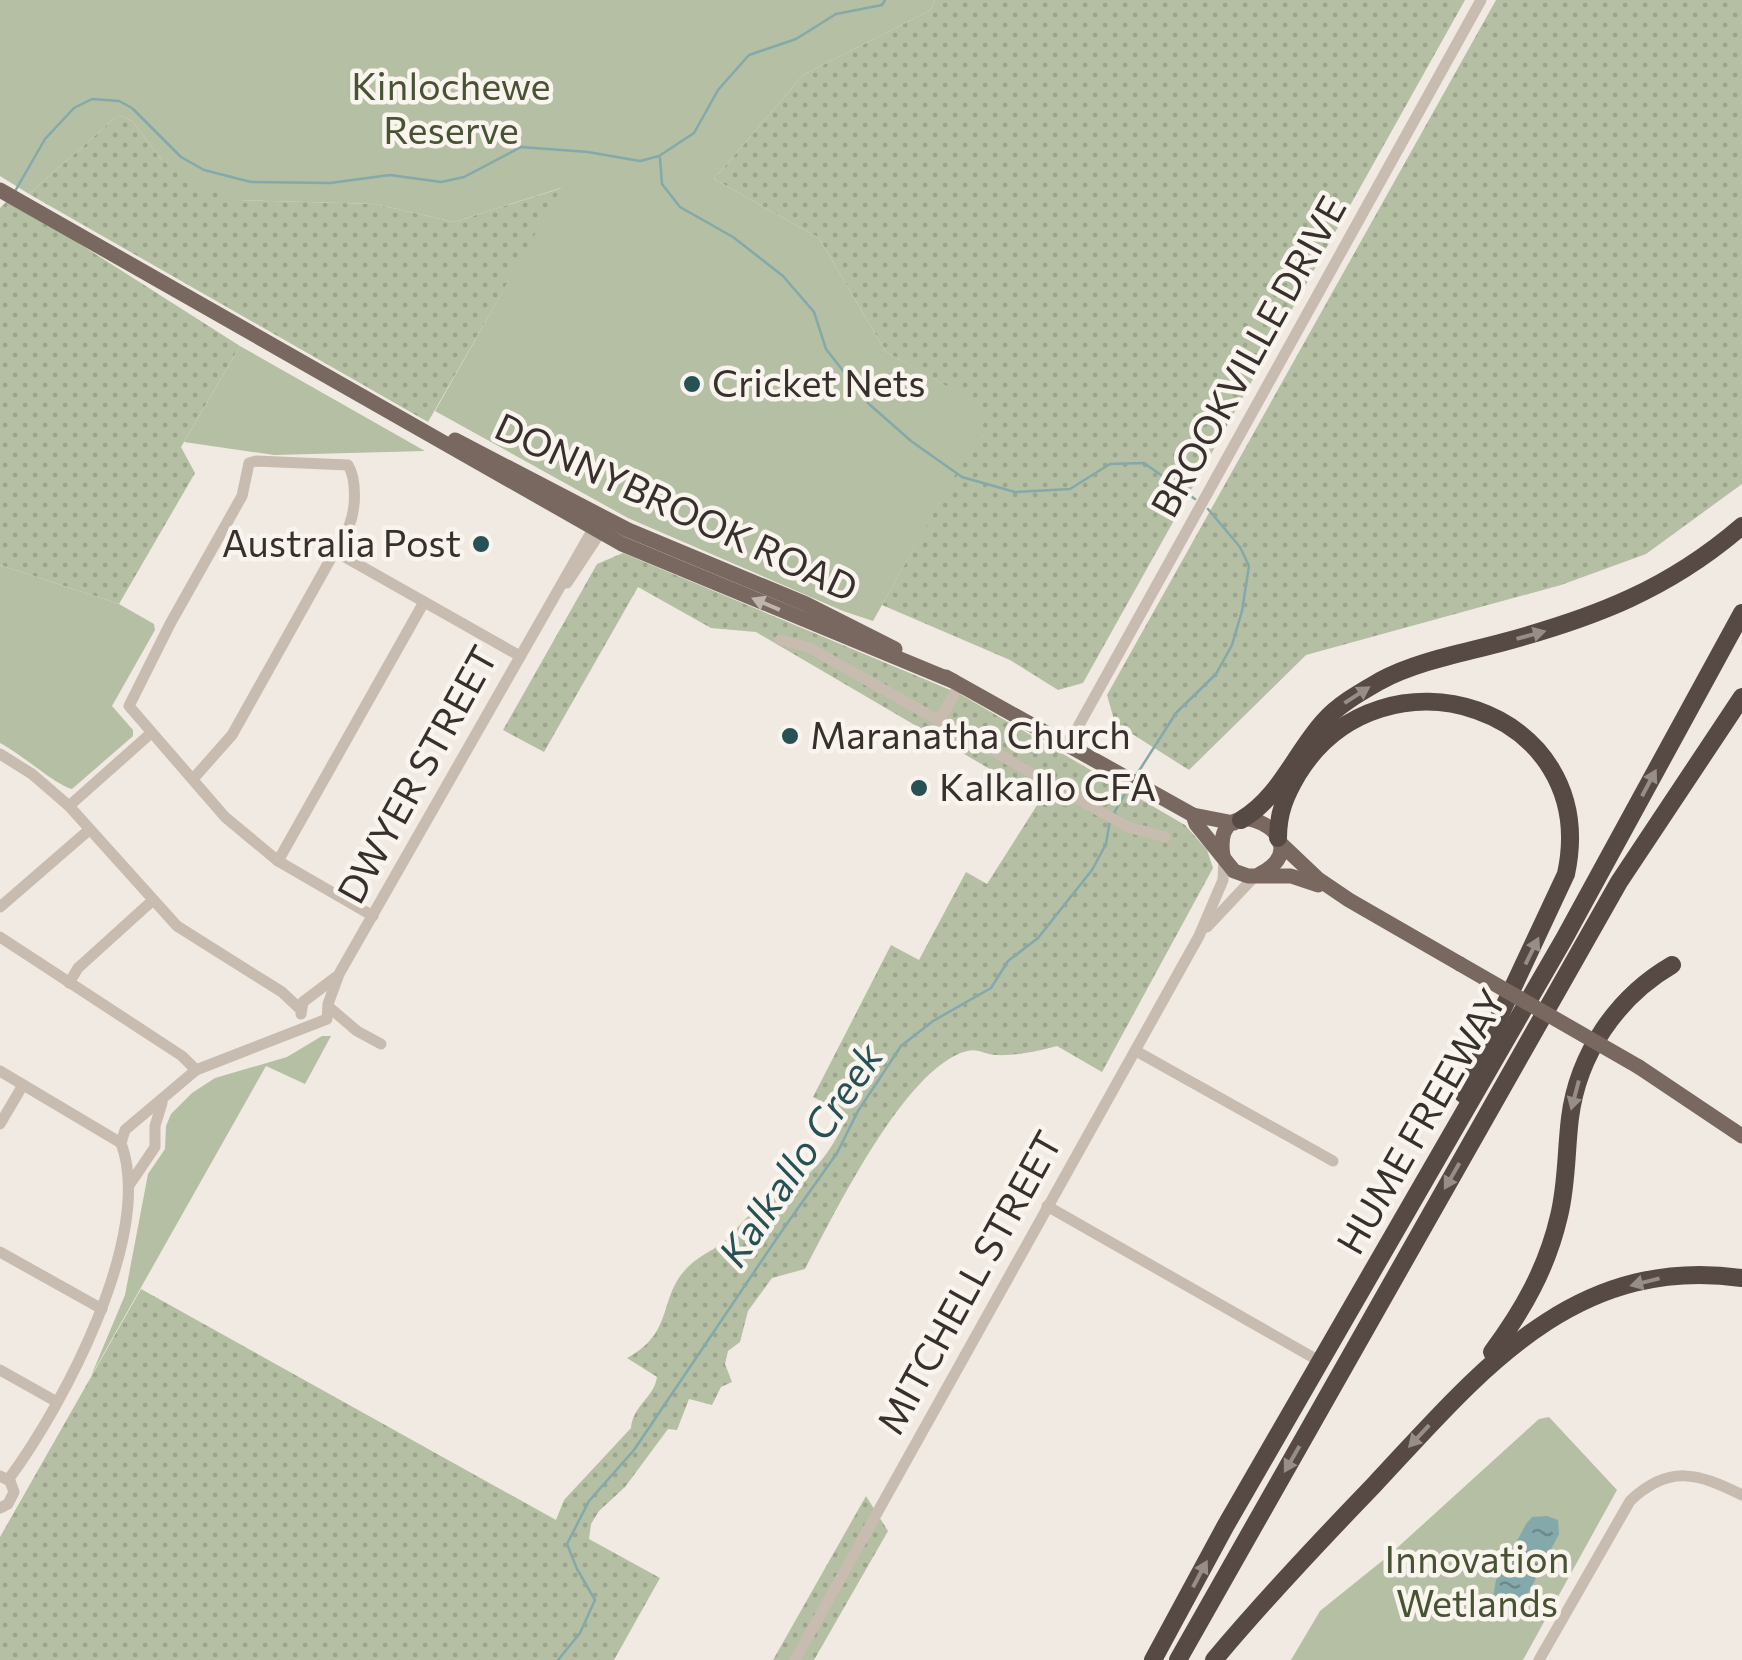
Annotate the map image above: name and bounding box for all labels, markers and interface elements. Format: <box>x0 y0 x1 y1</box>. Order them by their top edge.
park label: Kinlochewe Reserve <box>351 61 551 152</box>
street label: BROOKVILLE DRIVE <box>1139 187 1355 525</box>
place label: Cricket Nets <box>712 358 925 405</box>
marker: Cricket Nets <box>681 373 703 395</box>
street label: DONNYBROOK ROAD <box>488 401 866 610</box>
place label: Australia Post <box>222 518 461 565</box>
marker: Australia Post <box>470 533 492 555</box>
one-way arrow <box>751 596 781 612</box>
one-way arrow <box>1516 626 1547 642</box>
street label: DWYER STREET <box>326 637 506 911</box>
one-way arrow <box>1344 687 1371 705</box>
place label: Maranatha Church <box>810 710 1131 757</box>
marker: Maranatha Church <box>779 725 801 747</box>
place label: Kalkallo CFA <box>939 762 1156 809</box>
one-way arrow <box>1641 769 1658 798</box>
marker: Kalkallo CFA <box>908 777 930 799</box>
one-way arrow <box>1523 937 1540 966</box>
street label: HUME FREEWAY <box>1325 980 1515 1262</box>
water label: Kalkallo Creek <box>706 1032 892 1275</box>
one-way arrow <box>1567 1080 1583 1111</box>
street label: MITCHELL STREET <box>865 1122 1071 1441</box>
one-way arrow <box>1443 1162 1461 1190</box>
one-way arrow <box>1629 1275 1660 1290</box>
one-way arrow <box>1408 1424 1431 1448</box>
one-way arrow <box>1283 1445 1301 1473</box>
park label: Innovation Wetlands <box>1384 1534 1570 1625</box>
one-way arrow <box>1191 1560 1208 1589</box>

